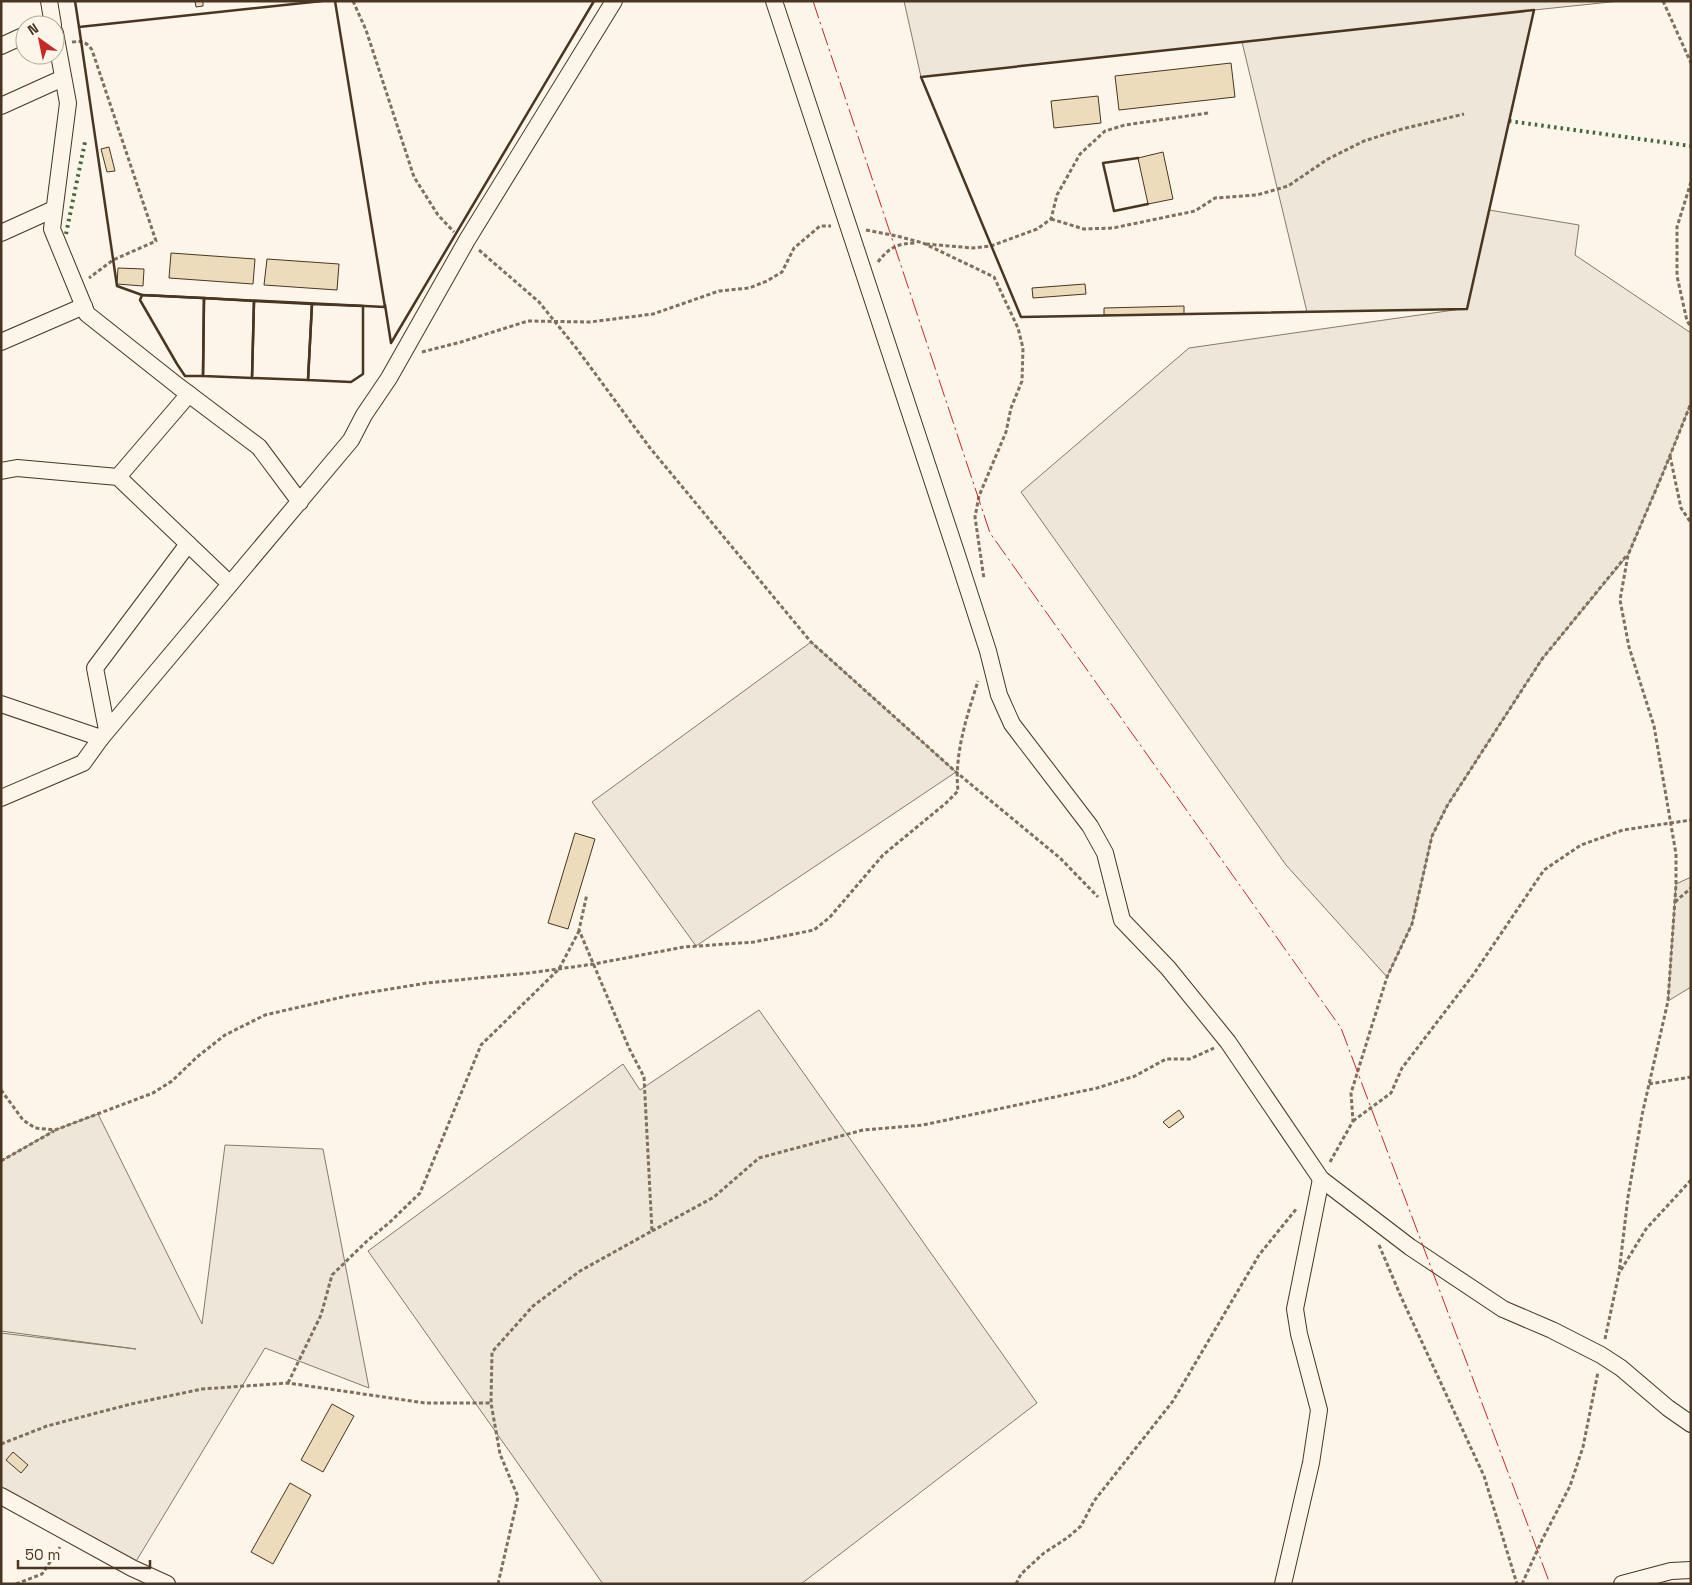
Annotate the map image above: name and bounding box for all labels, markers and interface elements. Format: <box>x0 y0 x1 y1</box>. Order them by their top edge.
north arrow <box>15 15 65 65</box>
text: N <box>24 19 42 39</box>
scale bar <box>18 1538 150 1570</box>
text: 50 m <box>25 1545 60 1564</box>

